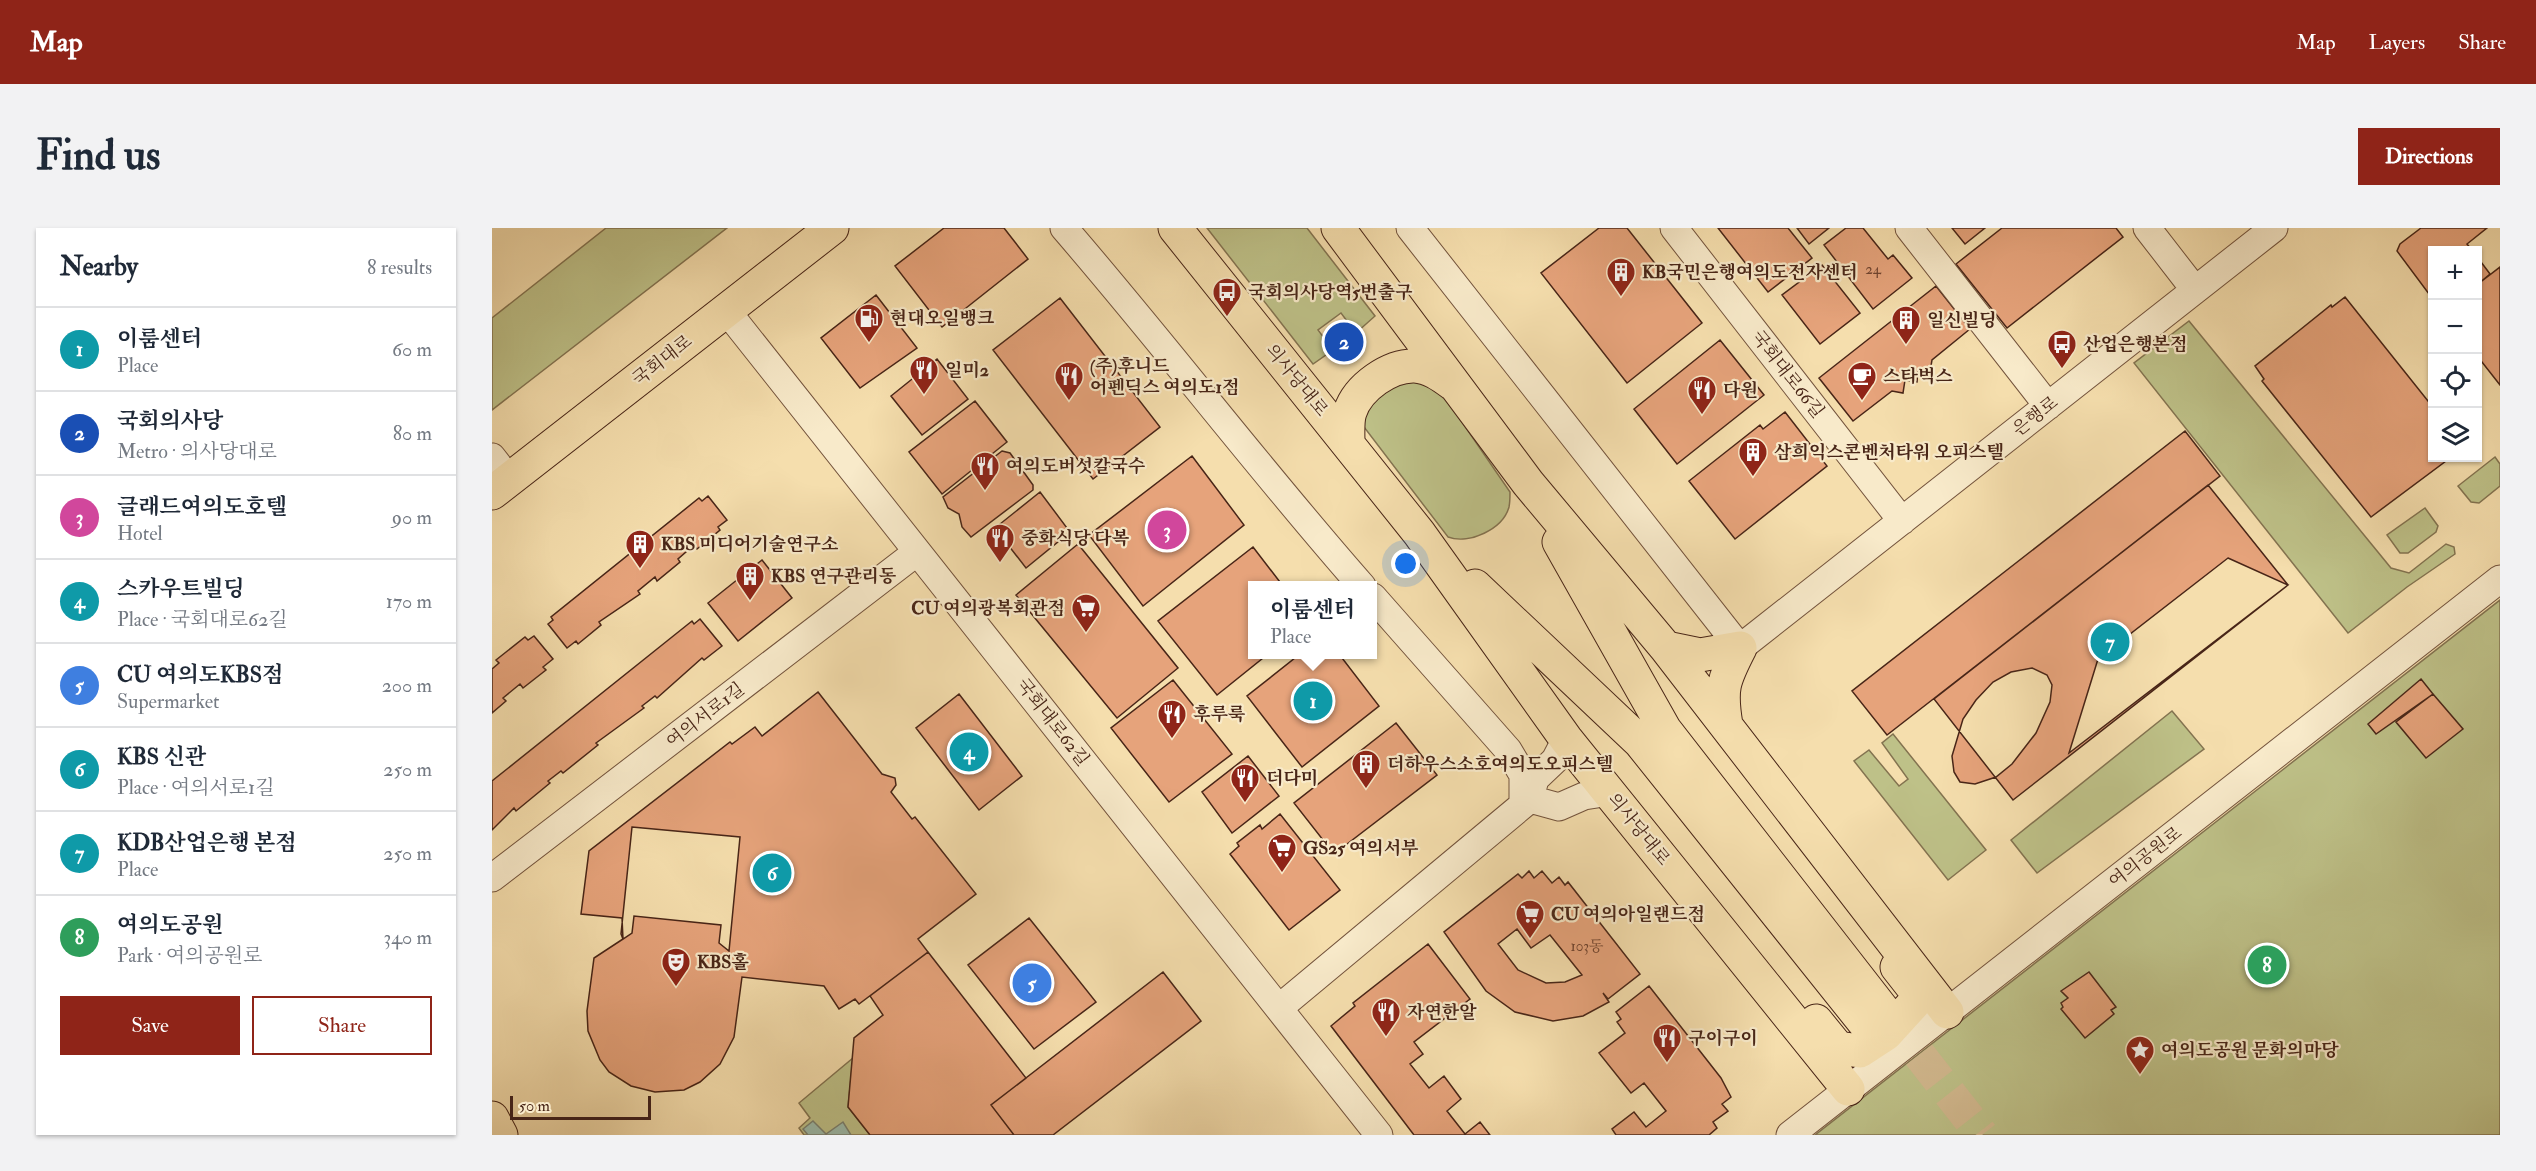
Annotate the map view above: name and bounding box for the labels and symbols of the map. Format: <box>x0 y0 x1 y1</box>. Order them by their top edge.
building icon: KB국민은행여의도전자센터 <box>1605 256 1637 298</box>
house number: 24 <box>1865 260 1882 279</box>
place label: KB국민은행여의도전자센터 <box>1642 261 1858 284</box>
bus stop icon: 국회의사당역5번출구 <box>1211 276 1243 318</box>
place label: 국회의사당역5번출구 <box>1248 281 1413 304</box>
fuel station icon: 현대오일뱅크 <box>853 302 885 344</box>
building icon: 일신빌딩 <box>1890 304 1922 346</box>
place label: 현대오일뱅크 <box>890 307 995 330</box>
place label: 일신빌딩 <box>1927 309 1997 332</box>
pin: 2 <box>1324 320 1364 364</box>
street label: 국회대로66길 <box>1746 326 1829 423</box>
bus stop icon: 산업은행본점 <box>2046 328 2078 370</box>
street label: 국회대로 <box>628 330 697 391</box>
place label: 산업은행본점 <box>2083 333 2187 356</box>
street label: 의사당대로 <box>1260 339 1333 421</box>
restaurant icon: 일미2 <box>908 354 940 396</box>
place label: (주)후니드 어펜딕스 여의도1점 <box>1090 355 1239 399</box>
place label: 일미2 <box>945 359 989 382</box>
restaurant icon: (주)후니드 어펜딕스 여의도1점 <box>1053 360 1085 402</box>
cafe icon: 스타벅스 <box>1846 360 1878 402</box>
place label: 스타벅스 <box>1883 365 1953 388</box>
restaurant icon: 다원 <box>1686 374 1718 416</box>
place label: 다원 <box>1723 379 1758 402</box>
street label: 은행로 <box>2008 391 2063 442</box>
building icon: 삼희익스콘벤처타워 오피스텔 <box>1737 436 1769 478</box>
place label: 삼희익스콘벤처타워 오피스텔 <box>1774 441 2004 464</box>
restaurant icon: 여의도버섯칼국수 <box>969 450 1001 492</box>
place label: 여의도버섯칼국수 <box>1006 455 1146 478</box>
pin: 3 <box>1148 508 1186 552</box>
restaurant icon: 중화식당 다복 <box>984 522 1016 564</box>
place label: 중화식당 다복 <box>1021 527 1130 550</box>
building icon: KBS 미디어기술연구소 <box>624 528 656 570</box>
place label: KBS 미디어기술연구소 <box>661 533 839 556</box>
your location <box>1391 549 1420 578</box>
building icon: KBS 연구관리동 <box>734 560 766 602</box>
place label: KBS 연구관리동 <box>771 565 897 588</box>
supermarket icon: CU 여의광복회관점 <box>1070 592 1102 634</box>
place label: CU 여의광복회관점 <box>911 597 1065 620</box>
pin: 7 <box>2090 620 2130 664</box>
street label: 국회대로62길 <box>1011 674 1094 771</box>
street label: 여의서로1길 <box>661 678 749 753</box>
pin: 1 <box>1294 678 1332 724</box>
restaurant icon: 후루룩 <box>1156 698 1188 740</box>
place label: 후루룩 <box>1193 703 1246 726</box>
pin: 4 <box>950 730 988 774</box>
building icon: 더하우스소호여의도오피스텔 <box>1350 748 1382 790</box>
place label: 더하우스소호여의도오피스텔 <box>1387 753 1613 776</box>
restaurant icon: 더다미 <box>1229 762 1261 804</box>
place label: 더다미 <box>1266 767 1318 790</box>
street label: 의사당대로 <box>1602 788 1675 870</box>
street label: 여의공원로 <box>2104 822 2187 893</box>
supermarket icon: GS25 여의서부 <box>1266 832 1298 874</box>
place label: GS25 여의서부 <box>1303 837 1419 860</box>
pin: 6 <box>752 850 792 896</box>
supermarket icon: CU 여의아일랜드점 <box>1514 898 1546 940</box>
place label: CU 여의아일랜드점 <box>1551 903 1705 926</box>
house number: 103동 <box>1570 937 1604 956</box>
pin: 8 <box>2248 942 2286 988</box>
theatre icon: KBS홀 <box>660 946 692 988</box>
place label: KBS홀 <box>697 951 749 974</box>
pin: 5 <box>1012 960 1052 1005</box>
restaurant icon: 자연한알 <box>1370 996 1402 1038</box>
place label: 자연한알 <box>1407 1001 1477 1024</box>
restaurant icon: 구이구이 <box>1651 1022 1683 1064</box>
place label: 구이구이 <box>1688 1027 1758 1050</box>
place icon: 여의도공원 문화의마당 <box>2124 1034 2156 1076</box>
place label: 여의도공원 문화의마당 <box>2161 1039 2339 1062</box>
scale bar <box>510 1093 651 1120</box>

